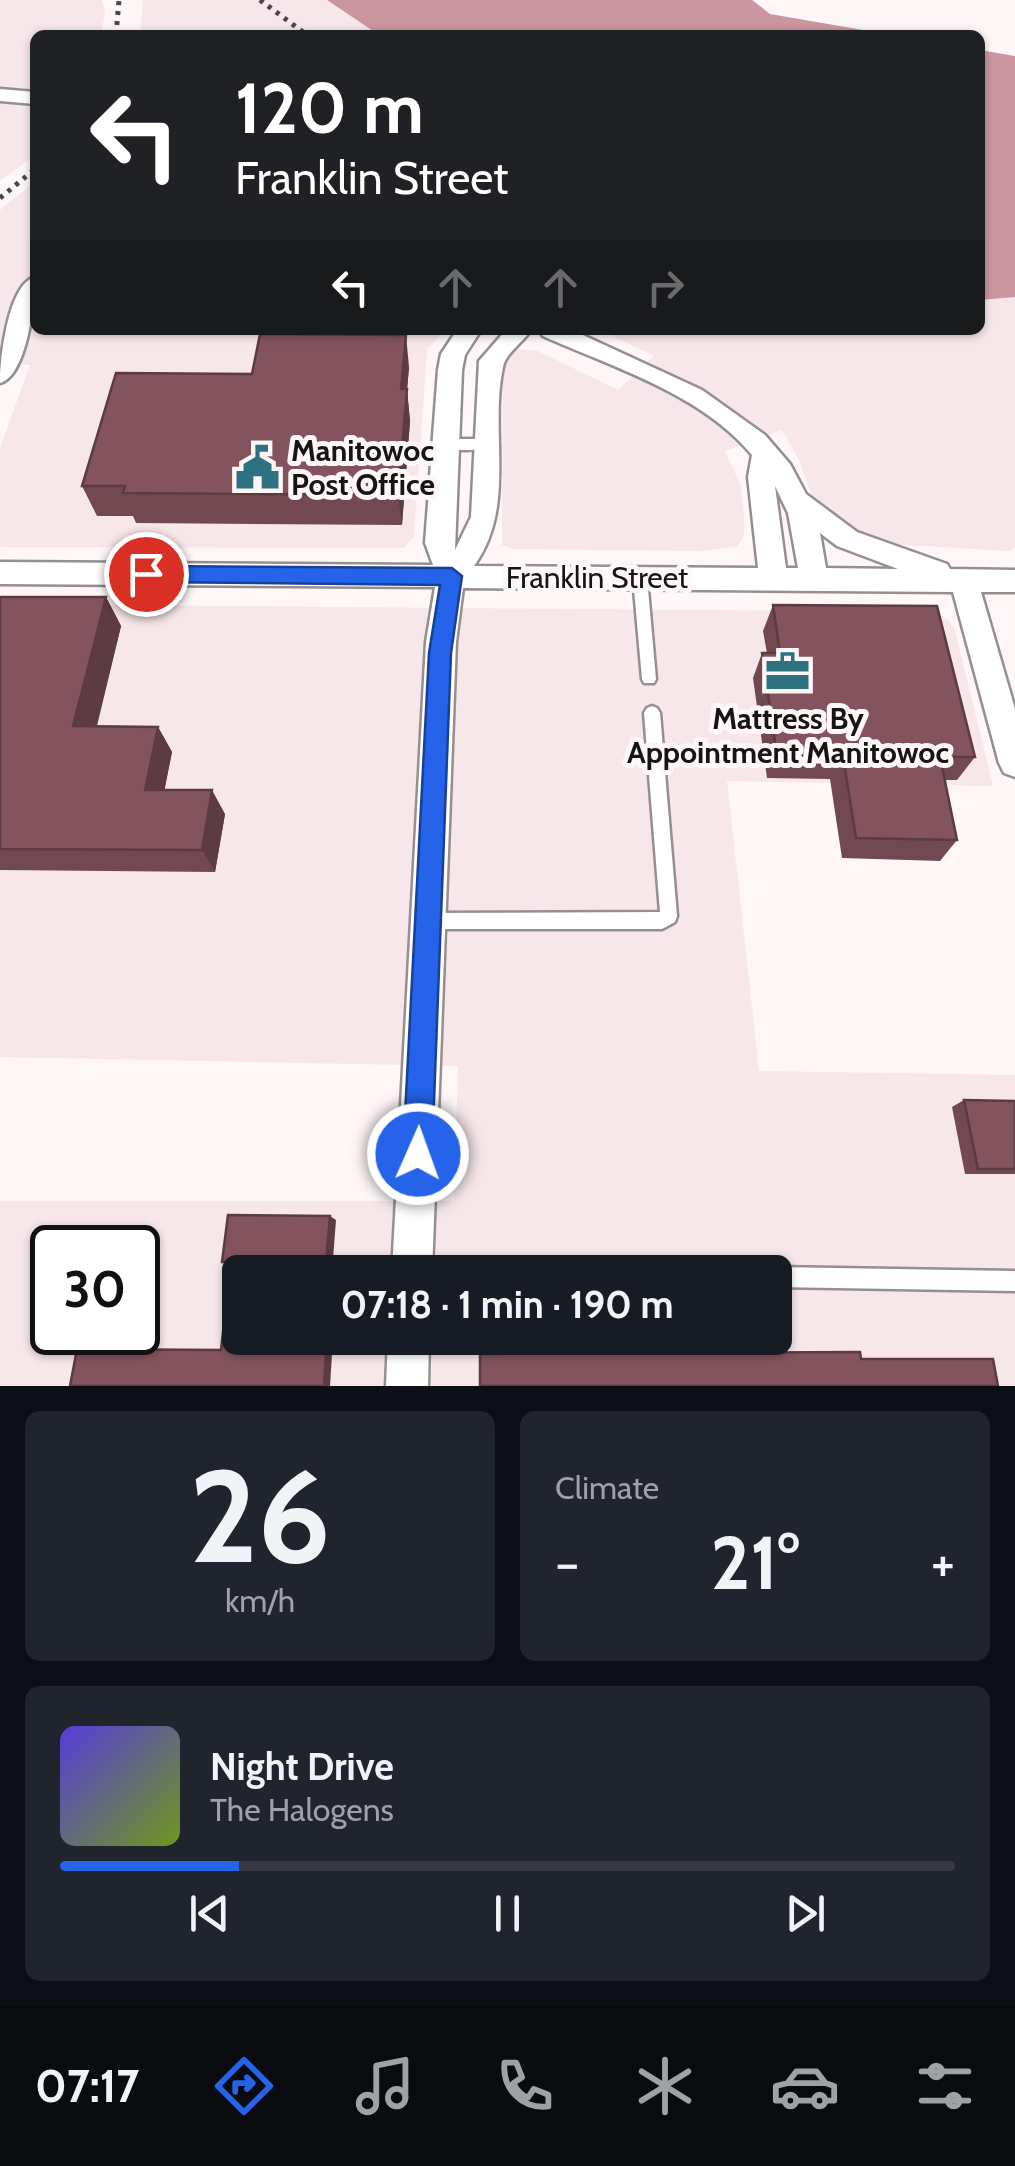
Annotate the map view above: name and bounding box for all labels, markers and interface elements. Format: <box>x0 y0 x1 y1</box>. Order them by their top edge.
text: 120 m <box>235 65 424 151</box>
icon: left <box>70 70 200 200</box>
text: Franklin Street <box>235 151 508 205</box>
icon: left <box>323 260 378 315</box>
icon: ahead <box>428 260 483 315</box>
icon: ahead <box>533 260 588 315</box>
icon: right <box>638 260 693 315</box>
place label: Manitowoc Post Office <box>291 432 435 503</box>
public building icon: Manitowoc Post Office <box>234 444 282 492</box>
pin <box>104 532 189 617</box>
icon: arrive <box>119 547 174 602</box>
street label: Franklin Street <box>506 559 688 596</box>
office icon: Mattress By Appointment Manitowoc <box>764 648 812 696</box>
place label: Mattress By Appointment Manitowoc <box>627 700 949 771</box>
position arrow <box>366 1102 470 1206</box>
speed limit sign: 30 <box>30 1225 160 1355</box>
text: 07:18 · 1 min · 190 m <box>341 1281 673 1328</box>
text: 26 <box>189 1437 331 1595</box>
text: Climate <box>555 1468 659 1507</box>
text: 21° <box>710 1517 800 1608</box>
text: − <box>555 1529 579 1596</box>
text: + <box>931 1529 955 1596</box>
text: km/h <box>225 1581 295 1620</box>
text: Night Drive <box>210 1743 394 1790</box>
text: The Halogens <box>210 1790 394 1829</box>
icon: previous <box>182 1886 237 1941</box>
icon: pause <box>480 1886 535 1941</box>
icon: next <box>778 1886 833 1941</box>
icon: directions <box>209 2051 279 2121</box>
icon: music <box>350 2051 420 2121</box>
icon: phone <box>490 2051 560 2121</box>
icon: climate <box>630 2051 700 2121</box>
icon: car <box>770 2051 840 2121</box>
icon: filters <box>910 2051 980 2121</box>
text: 07:17 <box>35 2059 139 2113</box>

